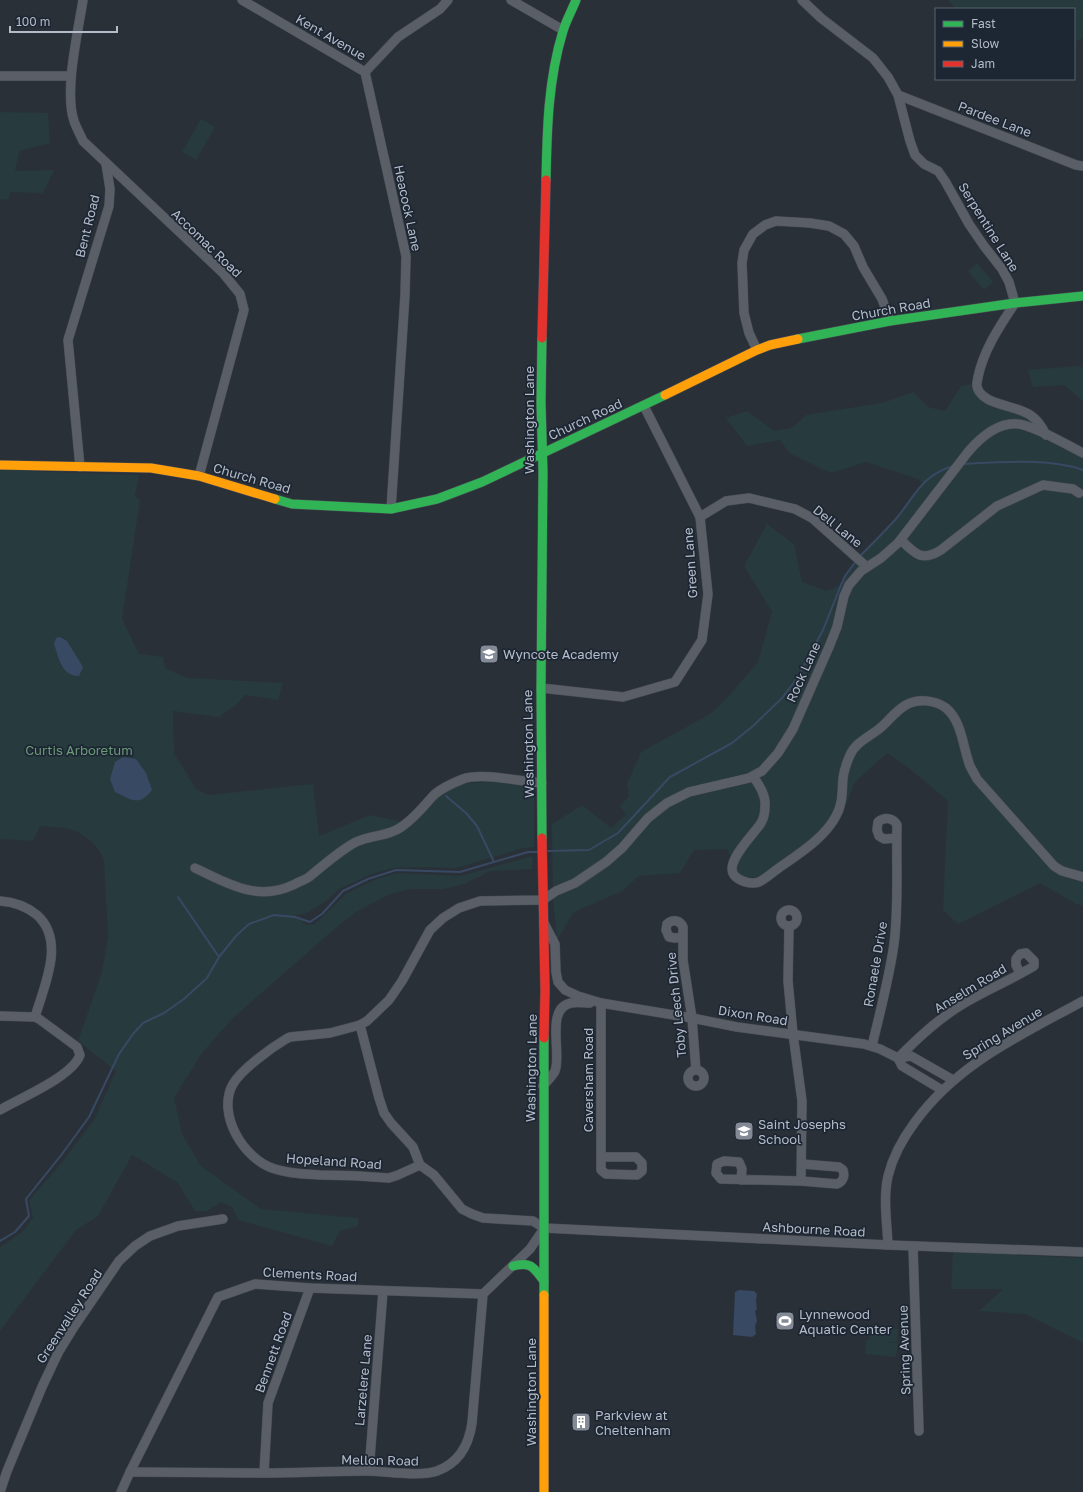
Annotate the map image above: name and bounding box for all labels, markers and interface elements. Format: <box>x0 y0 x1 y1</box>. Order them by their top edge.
scale bar <box>10 8 117 34</box>
legend <box>935 8 1075 80</box>
street label: Kent Avenue <box>293 10 369 64</box>
text: 100 m <box>16 14 50 29</box>
text: Fast <box>971 16 996 31</box>
text: Slow <box>971 36 999 51</box>
text: Jam <box>971 56 995 71</box>
street label: Pardee Lane <box>956 98 1034 140</box>
street label: Heacock Lane <box>391 163 425 253</box>
street label: Serpentine Lane <box>955 179 1023 275</box>
street label: Bent Road <box>71 193 103 259</box>
street label: Accomac Road <box>168 205 246 281</box>
street label: Church Road <box>850 294 932 324</box>
street label: Washington Lane <box>521 366 537 474</box>
street label: Church Road <box>545 395 625 443</box>
street label: Church Road <box>211 459 293 497</box>
street label: Dell Lane <box>810 501 866 551</box>
street label: Green Lane <box>680 527 700 599</box>
street label: Rock Lane <box>783 639 823 705</box>
school or university icon: Wyncote Academy <box>478 643 500 665</box>
place label: Wyncote Academy <box>503 646 619 662</box>
street label: Washington Lane <box>519 690 537 798</box>
park label: Curtis Arboretum <box>25 742 133 758</box>
street label: Ronaele Drive <box>860 920 890 1008</box>
street label: Toby Leech Drive <box>663 952 689 1058</box>
street label: Anselm Road <box>931 960 1009 1016</box>
street label: Dixon Road <box>717 1002 789 1028</box>
street label: Spring Avenue <box>959 1003 1045 1063</box>
street label: Washington Lane <box>522 1014 540 1122</box>
street label: Caversham Road <box>580 1028 596 1132</box>
place label: Saint Josephs School <box>758 1116 846 1147</box>
school or university icon: Saint Josephs School <box>733 1120 755 1142</box>
street label: Hopeland Road <box>286 1150 382 1172</box>
street label: Ashbourne Road <box>762 1218 866 1240</box>
street label: Clements Road <box>262 1264 358 1284</box>
street label: Greenvalley Road <box>33 1266 105 1366</box>
street label: Spring Avenue <box>894 1305 914 1395</box>
place label: Lynnewood Aquatic Center <box>799 1306 892 1337</box>
street label: Bennett Road <box>251 1309 295 1395</box>
sports icon: Lynnewood Aquatic Center <box>774 1310 796 1332</box>
street label: Larzelere Lane <box>351 1333 375 1427</box>
street label: Washington Lane <box>523 1338 539 1446</box>
place label: Parkview at Cheltenham <box>595 1407 671 1438</box>
building icon: Parkview at Cheltenham <box>570 1411 592 1433</box>
street label: Mellon Road <box>341 1451 419 1469</box>

